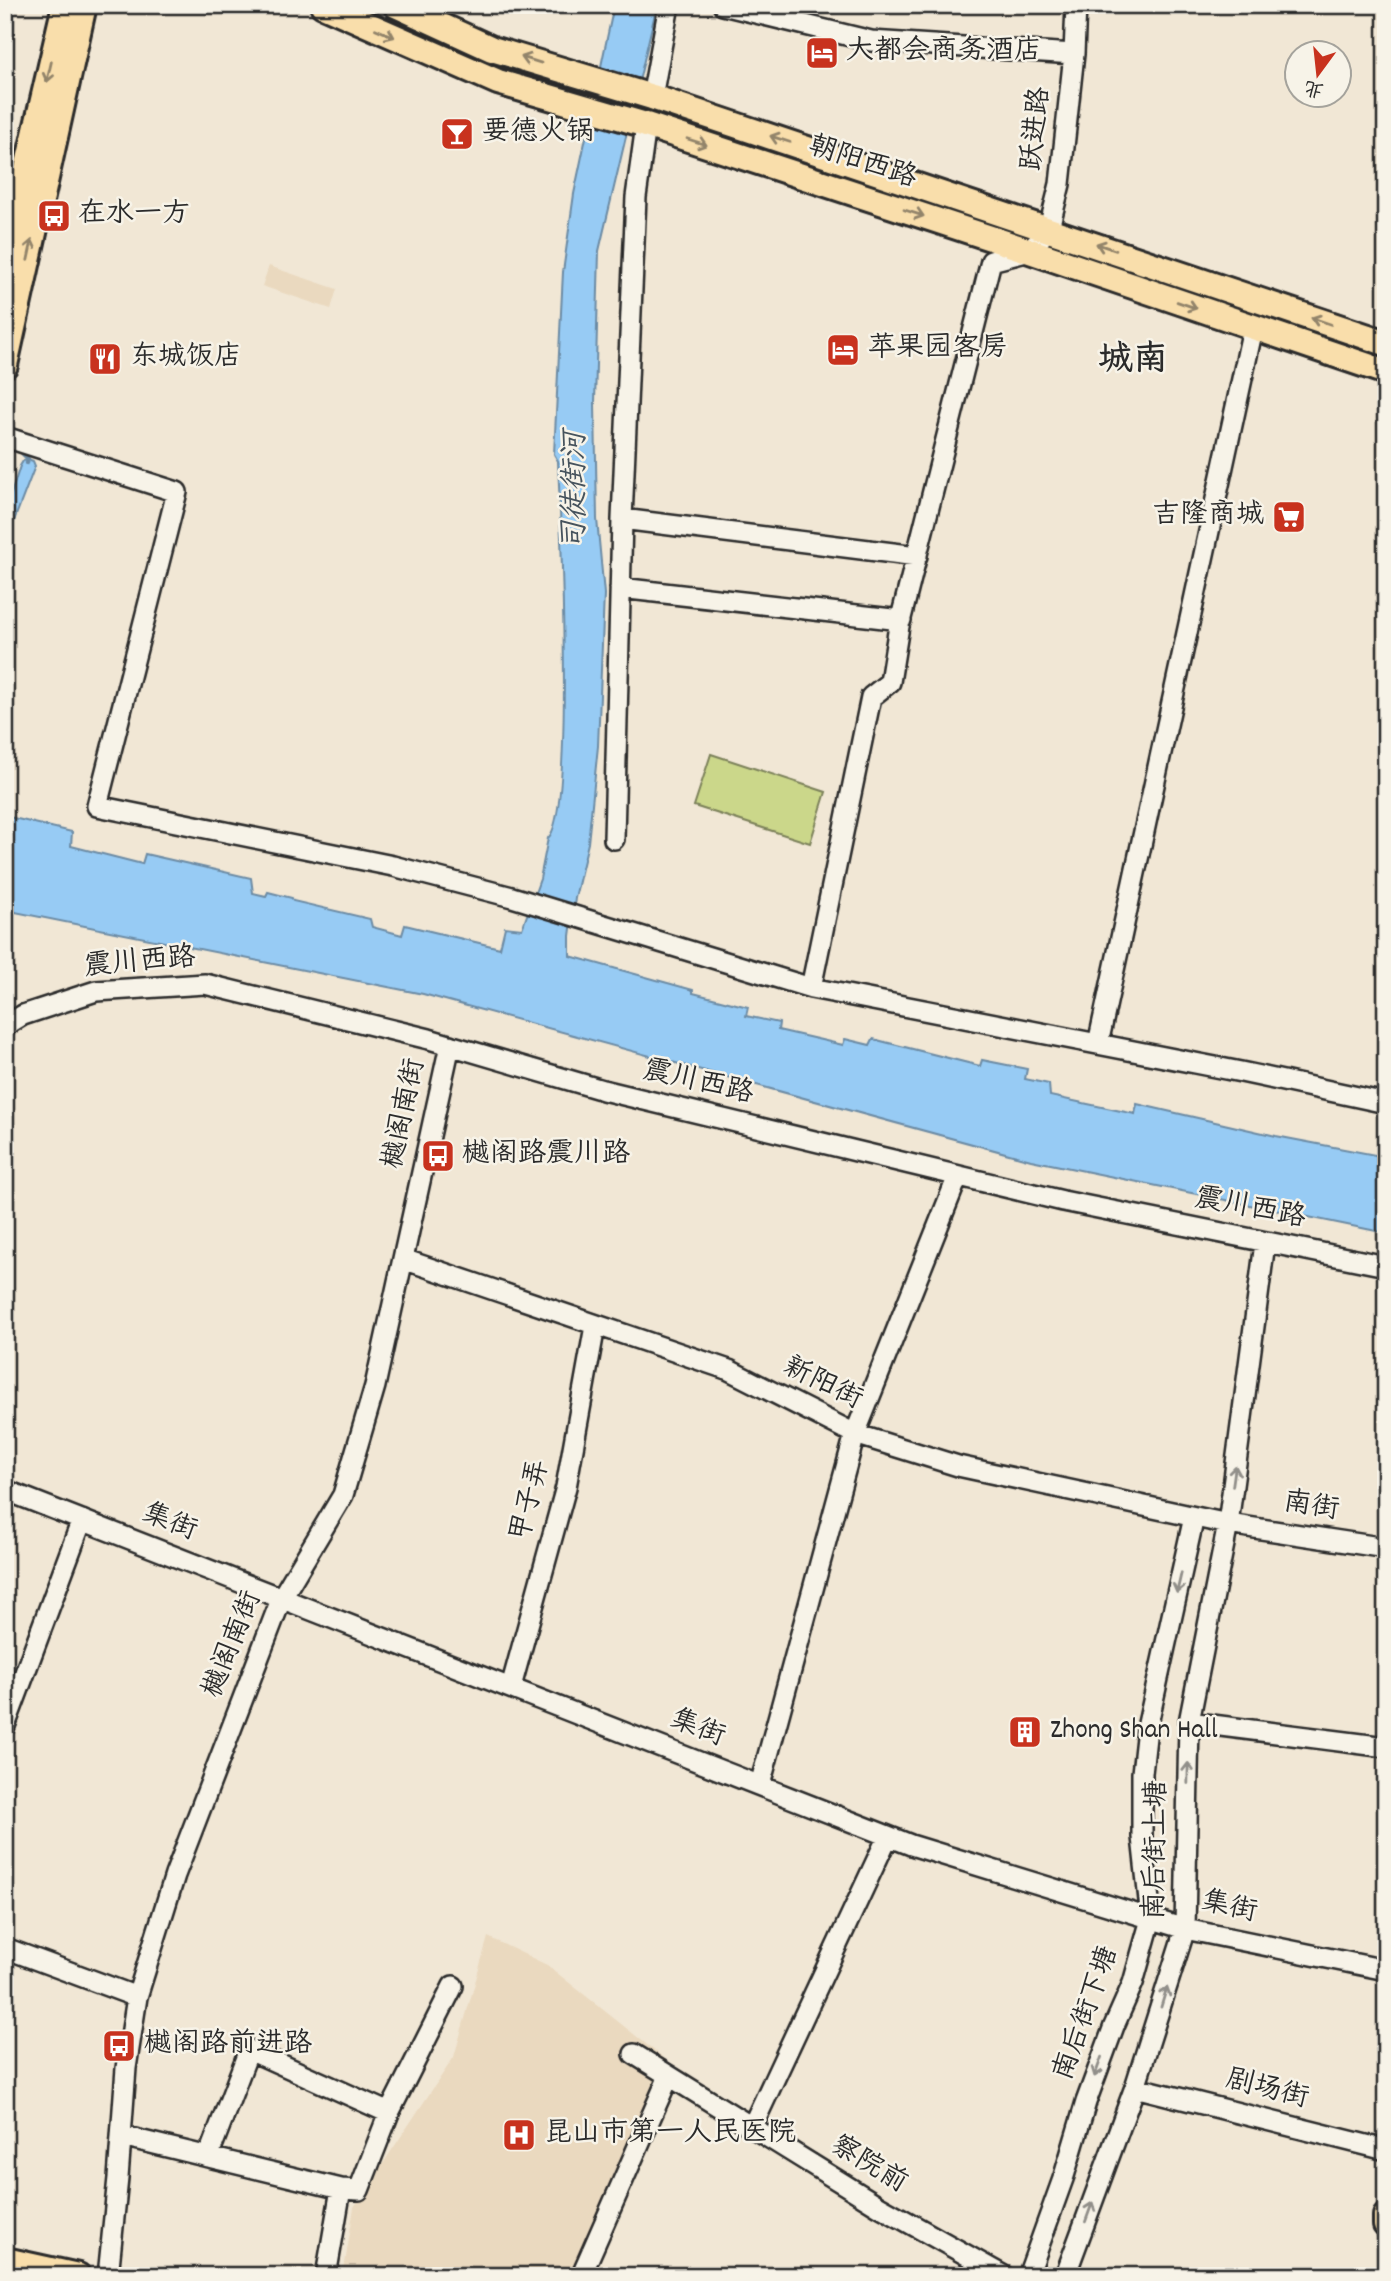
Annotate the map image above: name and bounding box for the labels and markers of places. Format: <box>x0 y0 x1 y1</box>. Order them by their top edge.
place label: 大都会商务酒店 <box>846 33 1042 73</box>
hotel icon: 大都会商务酒店 <box>803 34 841 72</box>
place label: 要德火锅 <box>482 114 594 154</box>
bar icon: 要德火锅 <box>438 115 476 153</box>
place label: 在水一方 <box>78 196 190 236</box>
bus stop icon: 在水一方 <box>35 197 73 235</box>
place label: 苹果园客房 <box>868 330 1008 370</box>
hotel icon: 苹果园客房 <box>824 331 862 369</box>
place label: 东城饭店 <box>130 339 242 379</box>
restaurant icon: 东城饭店 <box>86 340 124 378</box>
place label: 吉隆商城 <box>1152 497 1264 537</box>
supermarket icon: 吉隆商城 <box>1270 498 1308 536</box>
place label: 樾阁路震川路 <box>462 1136 630 1176</box>
bus stop icon: 樾阁路震川路 <box>419 1137 457 1175</box>
place label: Zhong Shan Hall <box>1050 1712 1218 1752</box>
building icon: Zhong Shan Hall <box>1006 1713 1044 1751</box>
place label: 樾阁路前进路 <box>144 2026 312 2066</box>
bus stop icon: 樾阁路前进路 <box>100 2027 138 2065</box>
place label: 昆山市第一人民医院 <box>544 2115 796 2155</box>
hospital icon: 昆山市第一人民医院 <box>500 2116 538 2154</box>

